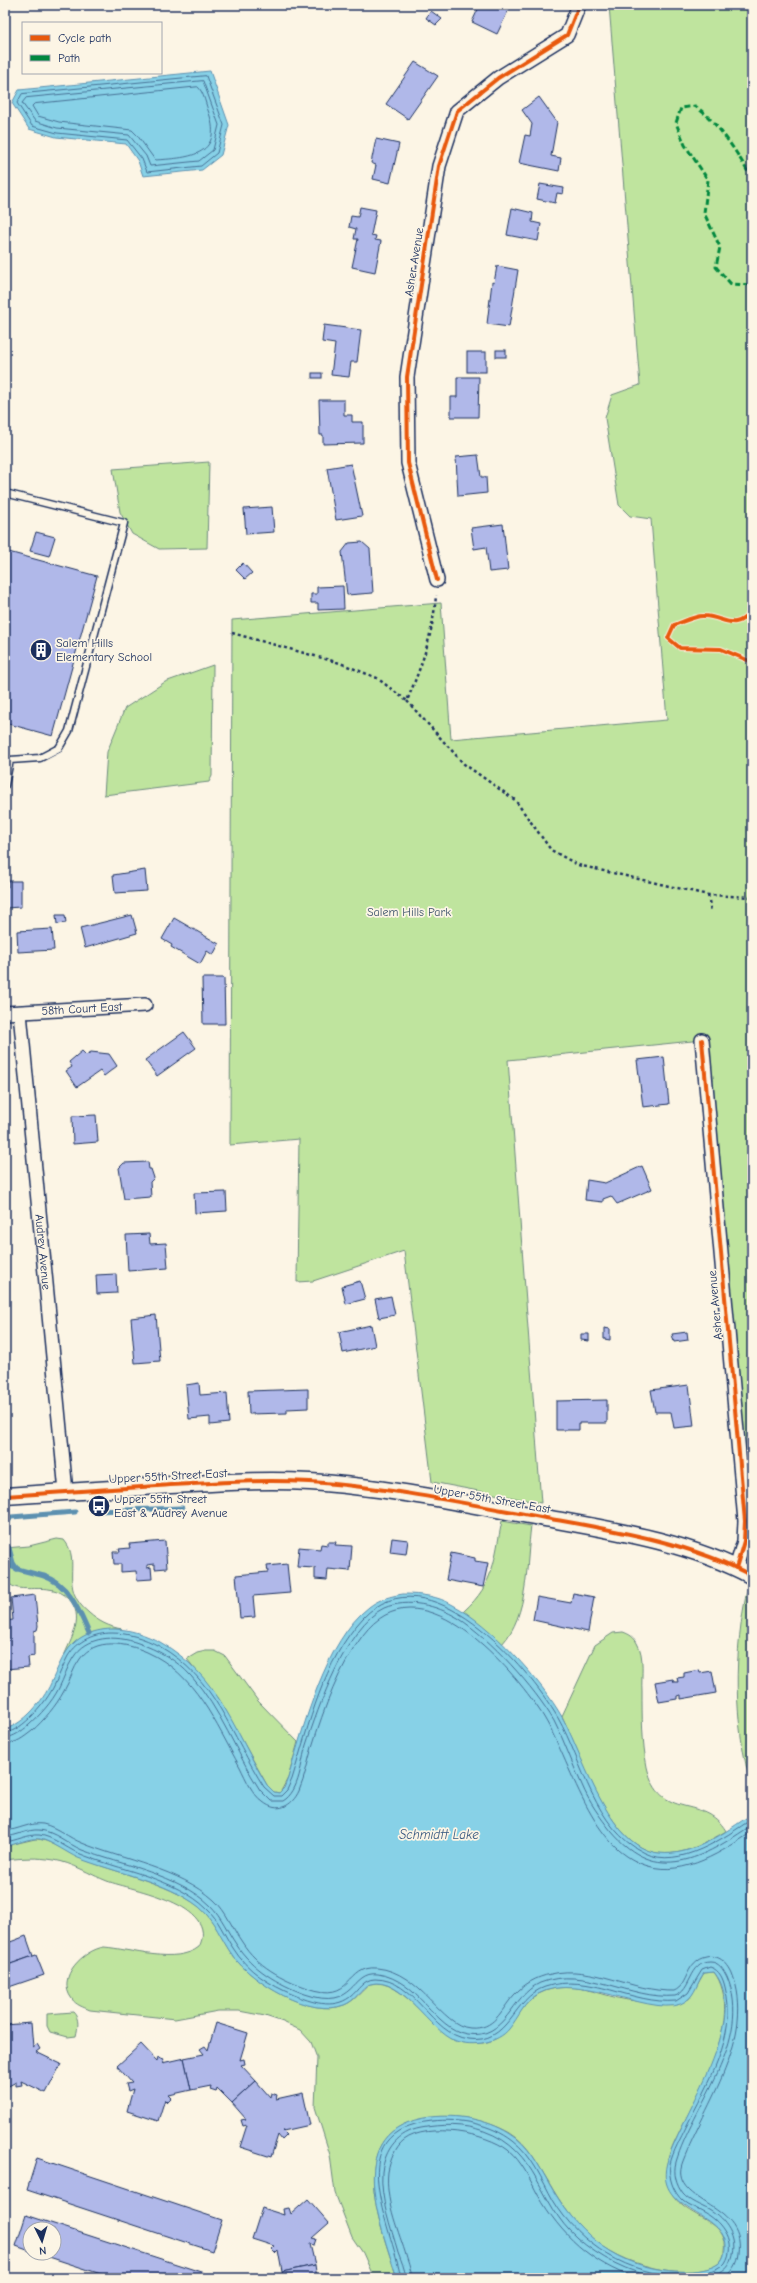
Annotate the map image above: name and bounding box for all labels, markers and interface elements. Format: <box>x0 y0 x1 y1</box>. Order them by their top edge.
legend <box>22 22 162 74</box>
text: Cycle path <box>58 31 111 45</box>
text: Path <box>58 51 80 65</box>
street label: Asher Avenue <box>402 226 426 298</box>
place label: Salem Hills Elementary School <box>56 636 152 664</box>
building icon: Salem Hills Elementary School <box>28 637 54 663</box>
park label: Salem Hills Park <box>367 905 451 919</box>
street label: 58th Court East <box>41 999 123 1018</box>
street label: Audrey Avenue <box>32 1213 54 1290</box>
street label: Asher Avenue <box>705 1270 725 1340</box>
street label: Upper 55th Street East <box>108 1466 228 1486</box>
street label: Upper 55th Street East <box>432 1482 552 1516</box>
place label: Upper 55th Street East & Audrey Avenue <box>114 1492 228 1520</box>
bus stop icon: Upper 55th Street East & Audrey Avenue <box>86 1493 112 1519</box>
water label: Schmidtt Lake <box>399 1827 479 1842</box>
north arrow <box>22 2221 62 2261</box>
text: N <box>39 2244 47 2257</box>

